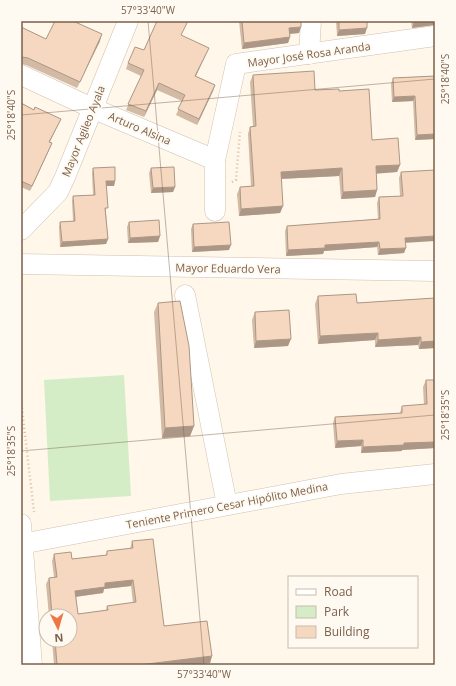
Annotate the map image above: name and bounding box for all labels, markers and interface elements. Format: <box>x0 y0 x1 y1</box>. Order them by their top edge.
text: 57°33'40"W <box>121 3 176 17</box>
street label: Mayor José Rosa Aranda <box>247 38 371 70</box>
text: 25°18'40"S <box>438 54 452 104</box>
street label: Mayor Agileo Ayala <box>58 83 108 179</box>
text: 25°18'40"S <box>4 90 18 140</box>
street label: Arturo Alsina <box>106 108 174 148</box>
street label: Mayor Eduardo Vera <box>175 260 281 276</box>
text: 25°18'35"S <box>438 390 452 440</box>
text: 25°18'35"S <box>4 426 18 476</box>
street label: Teniente Primero Cesar Hipólito Medina <box>125 478 329 532</box>
legend <box>288 576 418 648</box>
text: Road <box>324 583 353 600</box>
text: Park <box>324 603 350 620</box>
north arrow <box>38 608 78 648</box>
text: Building <box>324 623 370 640</box>
text: N <box>54 631 64 646</box>
text: 57°33'40"W <box>177 667 232 681</box>

